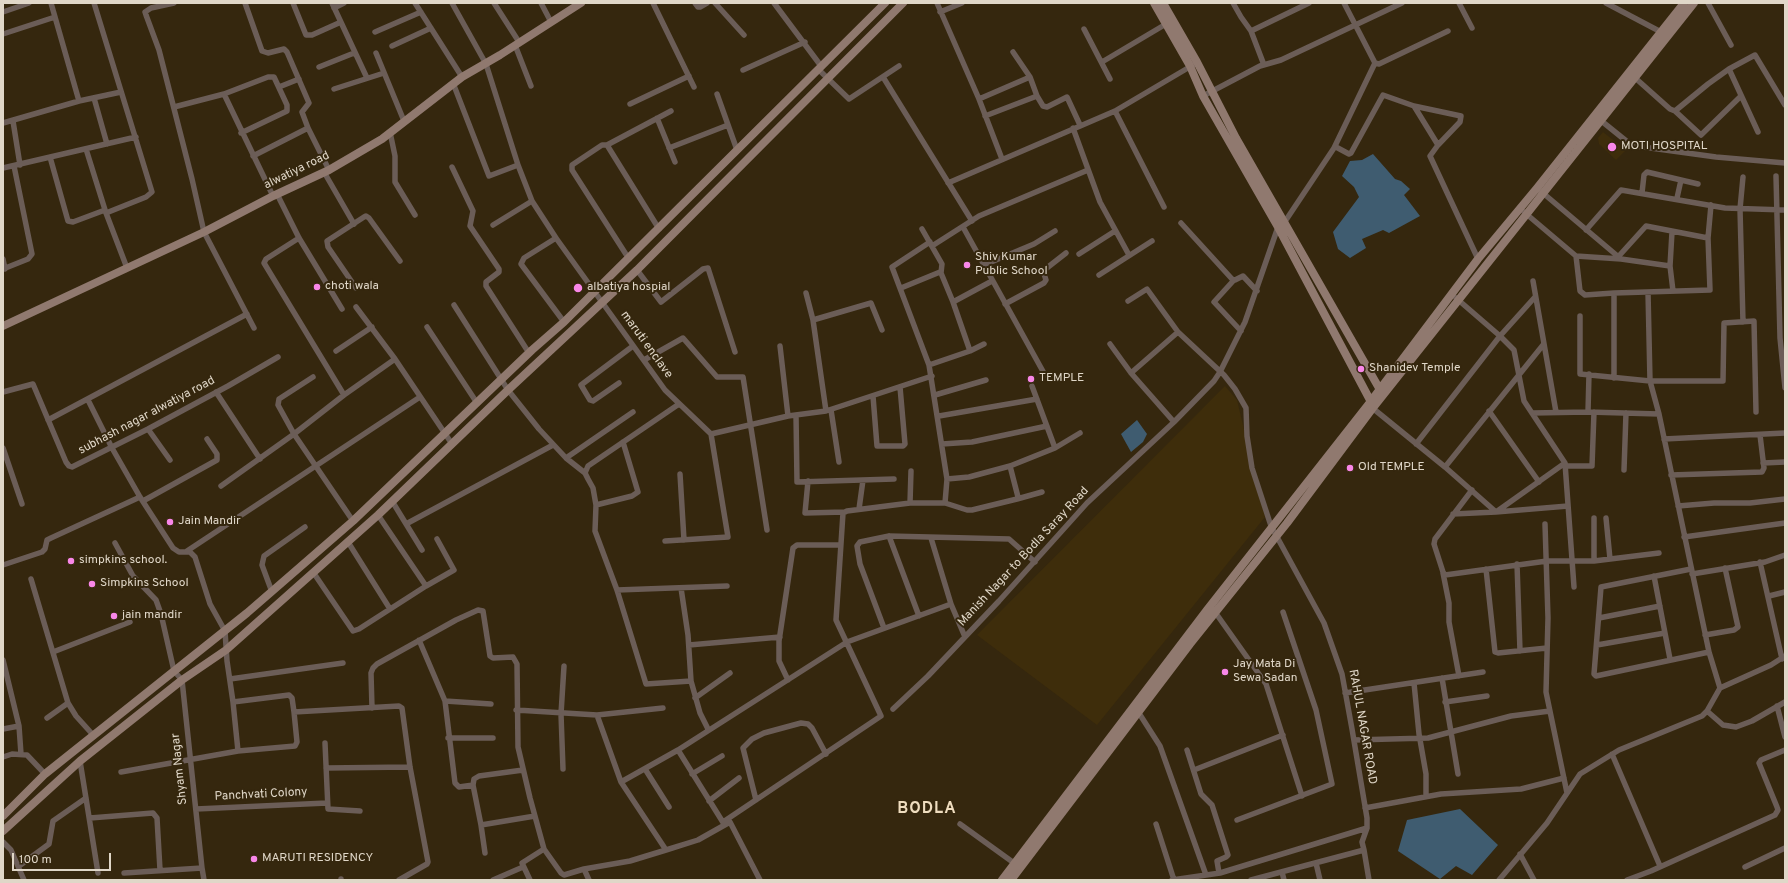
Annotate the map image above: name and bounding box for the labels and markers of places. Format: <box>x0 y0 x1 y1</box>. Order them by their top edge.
place label: MOTI HOSPITAL <box>1621 140 1707 154</box>
marker: MOTI HOSPITAL <box>1606 141 1618 153</box>
place label: Shiv Kumar Public School <box>975 251 1048 279</box>
marker: Shiv Kumar Public School <box>962 260 972 270</box>
place label: choti wala <box>325 280 379 294</box>
place label: albatiya hospial <box>587 281 671 295</box>
marker: choti wala <box>312 282 322 292</box>
marker: albatiya hospial <box>572 282 584 294</box>
place label: Shanidev Temple <box>1369 362 1460 376</box>
marker: Shanidev Temple <box>1356 364 1366 374</box>
place label: TEMPLE <box>1039 372 1084 386</box>
marker: TEMPLE <box>1026 374 1036 384</box>
place label: Old TEMPLE <box>1358 461 1425 475</box>
marker: Old TEMPLE <box>1345 463 1355 473</box>
place label: Jain Mandir <box>178 515 241 529</box>
marker: Jain Mandir <box>165 517 175 527</box>
place label: simpkins school. <box>79 554 167 568</box>
marker: simpkins school. <box>66 556 76 566</box>
place label: Simpkins School <box>100 577 189 591</box>
marker: Simpkins School <box>87 579 97 589</box>
place label: jain mandir <box>122 609 182 623</box>
marker: jain mandir <box>109 611 119 621</box>
place label: Jay Mata Di Sewa Sadan <box>1233 658 1298 686</box>
marker: Jay Mata Di Sewa Sadan <box>1220 667 1230 677</box>
place label: MARUTI RESIDENCY <box>262 852 373 866</box>
marker: MARUTI RESIDENCY <box>249 854 259 864</box>

